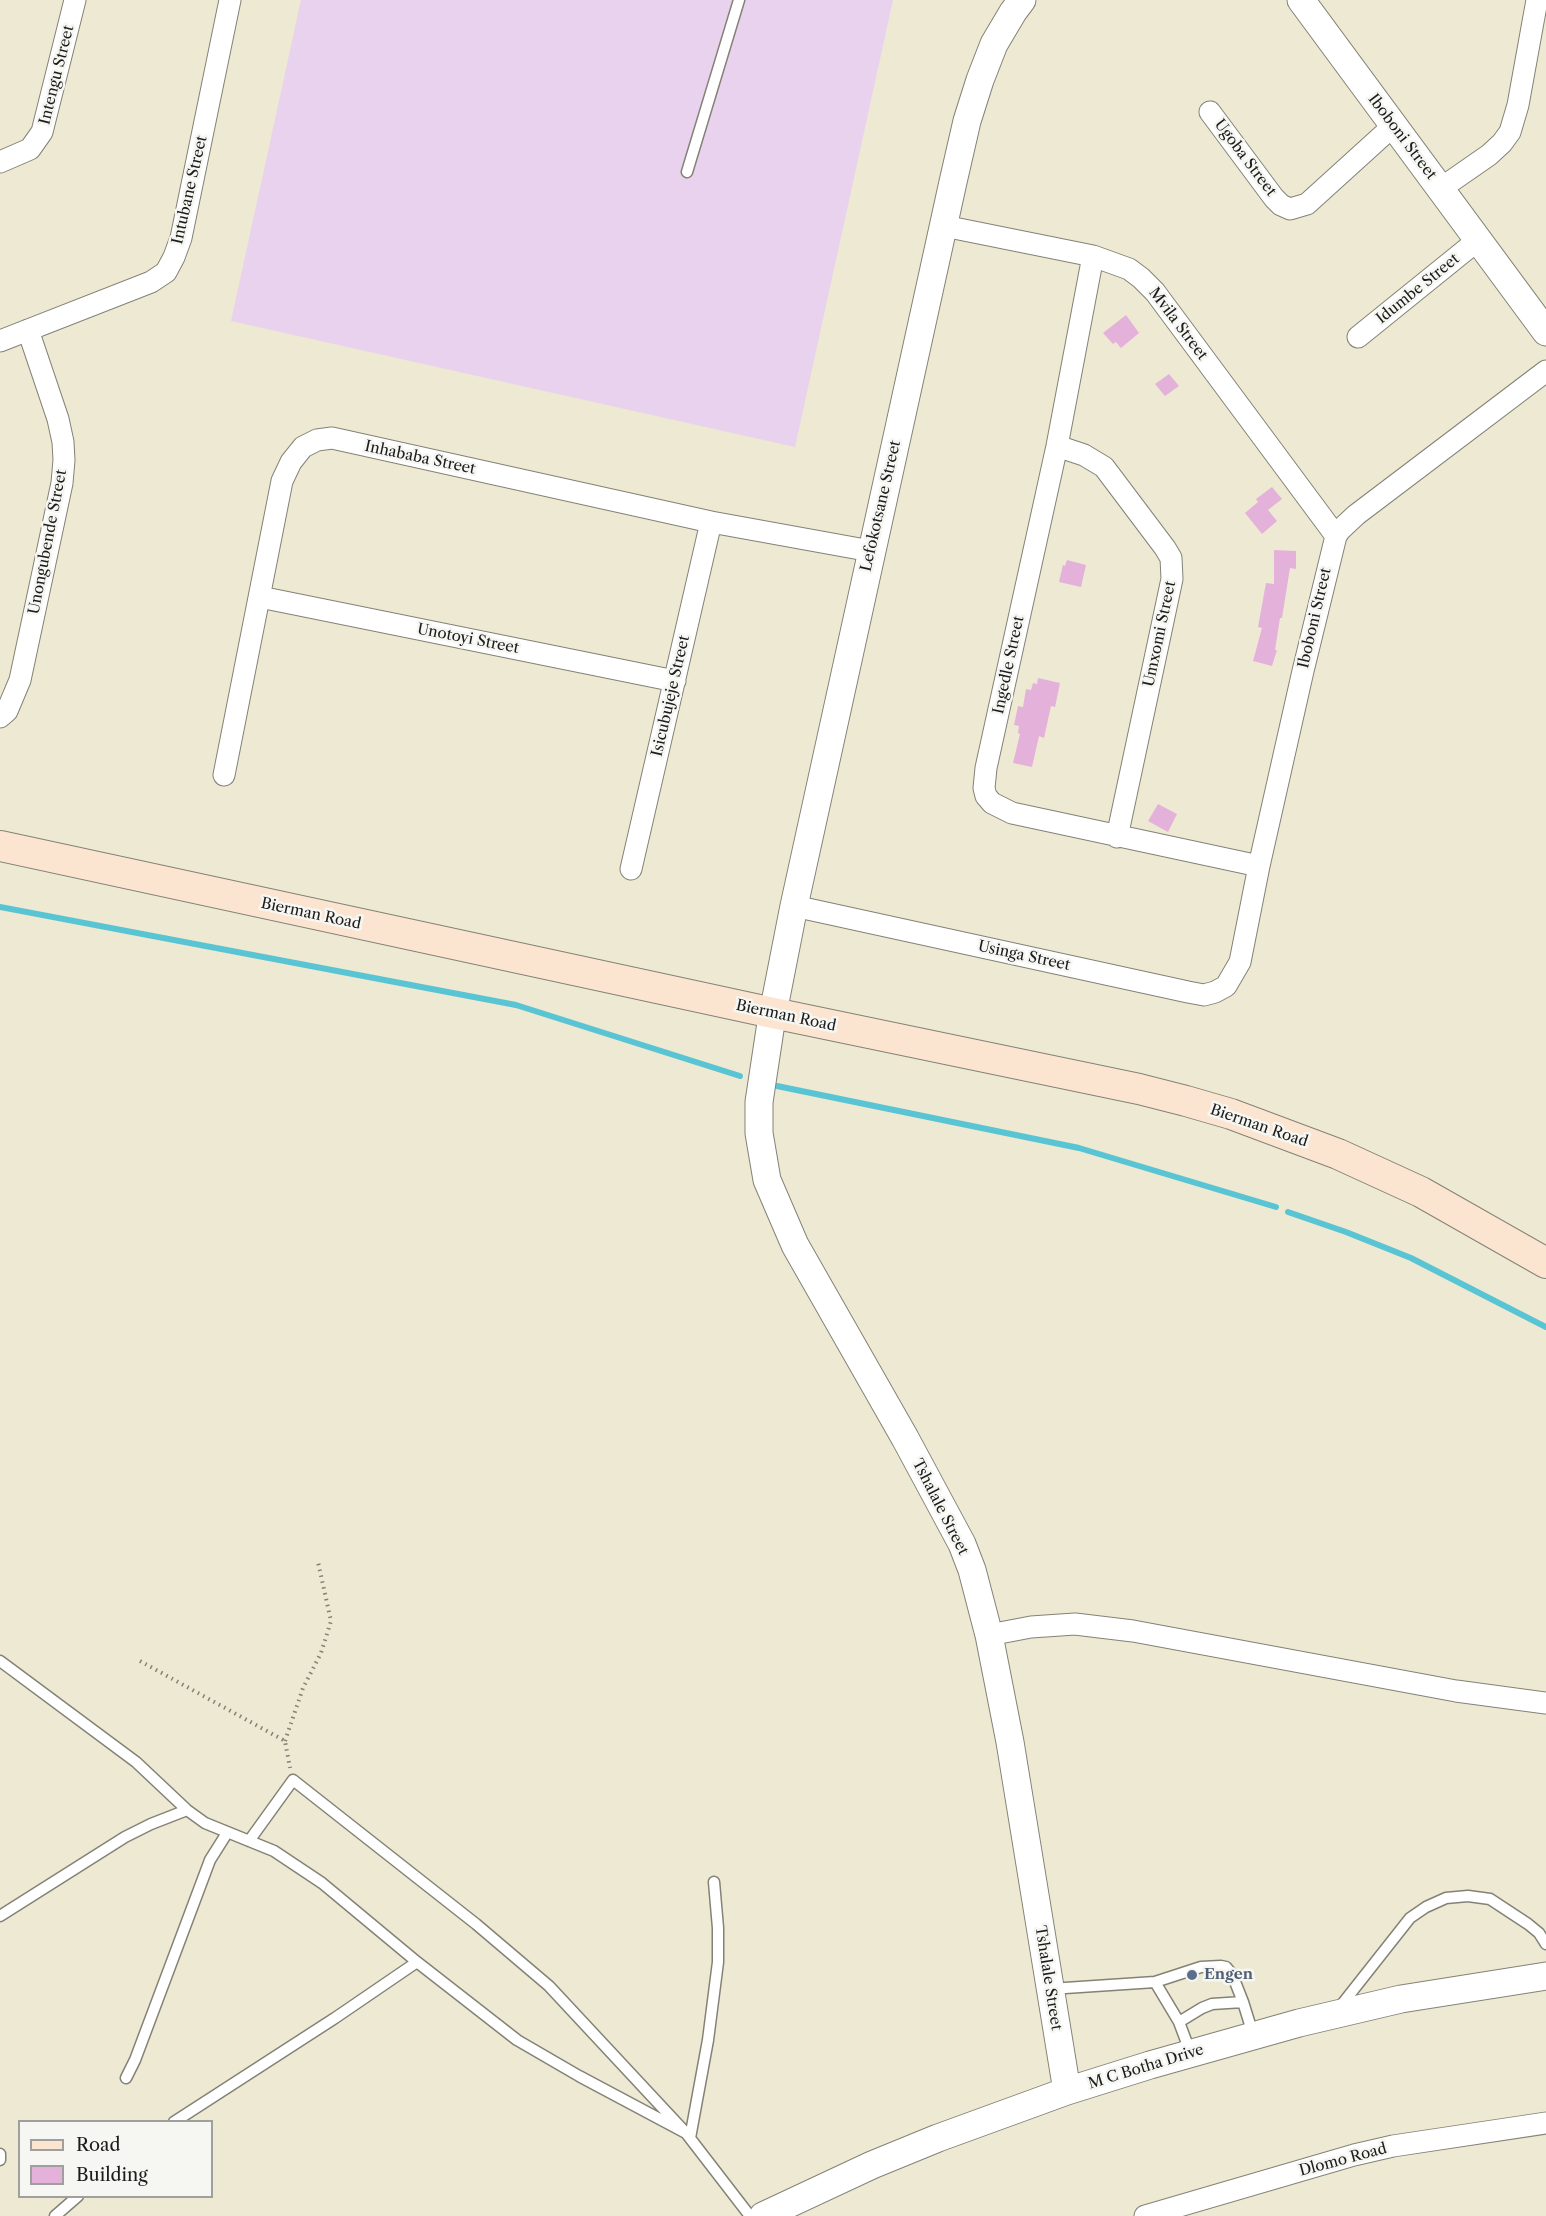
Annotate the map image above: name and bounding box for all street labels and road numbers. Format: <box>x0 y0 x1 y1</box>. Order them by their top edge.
street label: Intengu Street <box>36 23 78 127</box>
street label: Iboboni Street <box>1364 91 1440 183</box>
street label: Ugoba Street <box>1210 116 1280 200</box>
street label: Intubane Street <box>169 134 211 246</box>
street label: Idumbe Street <box>1373 250 1463 328</box>
street label: Mvila Street <box>1145 284 1211 364</box>
street label: Inhababa Street <box>363 437 477 479</box>
street label: Lefokotsane Street <box>857 439 905 573</box>
street label: Unongubende Street <box>25 468 71 616</box>
street label: Iboboni Street <box>1295 566 1335 670</box>
street label: Umxomi Street <box>1140 579 1180 689</box>
street label: Ingedle Street <box>990 614 1028 716</box>
street label: Unotoyi Street <box>416 620 520 658</box>
street label: Isicubujeje Street <box>648 634 694 758</box>
street label: Bierman Road <box>259 895 363 933</box>
street label: Usinga Street <box>976 937 1072 975</box>
street label: Bierman Road <box>734 997 838 1035</box>
street label: Bierman Road <box>1208 1101 1310 1151</box>
street label: Tshalale Street <box>908 1456 972 1558</box>
street label: Tshalale Street <box>1031 1924 1065 2032</box>
street label: M C Botha Drive <box>1086 2041 1206 2093</box>
street label: Dlomo Road <box>1297 2140 1389 2180</box>

